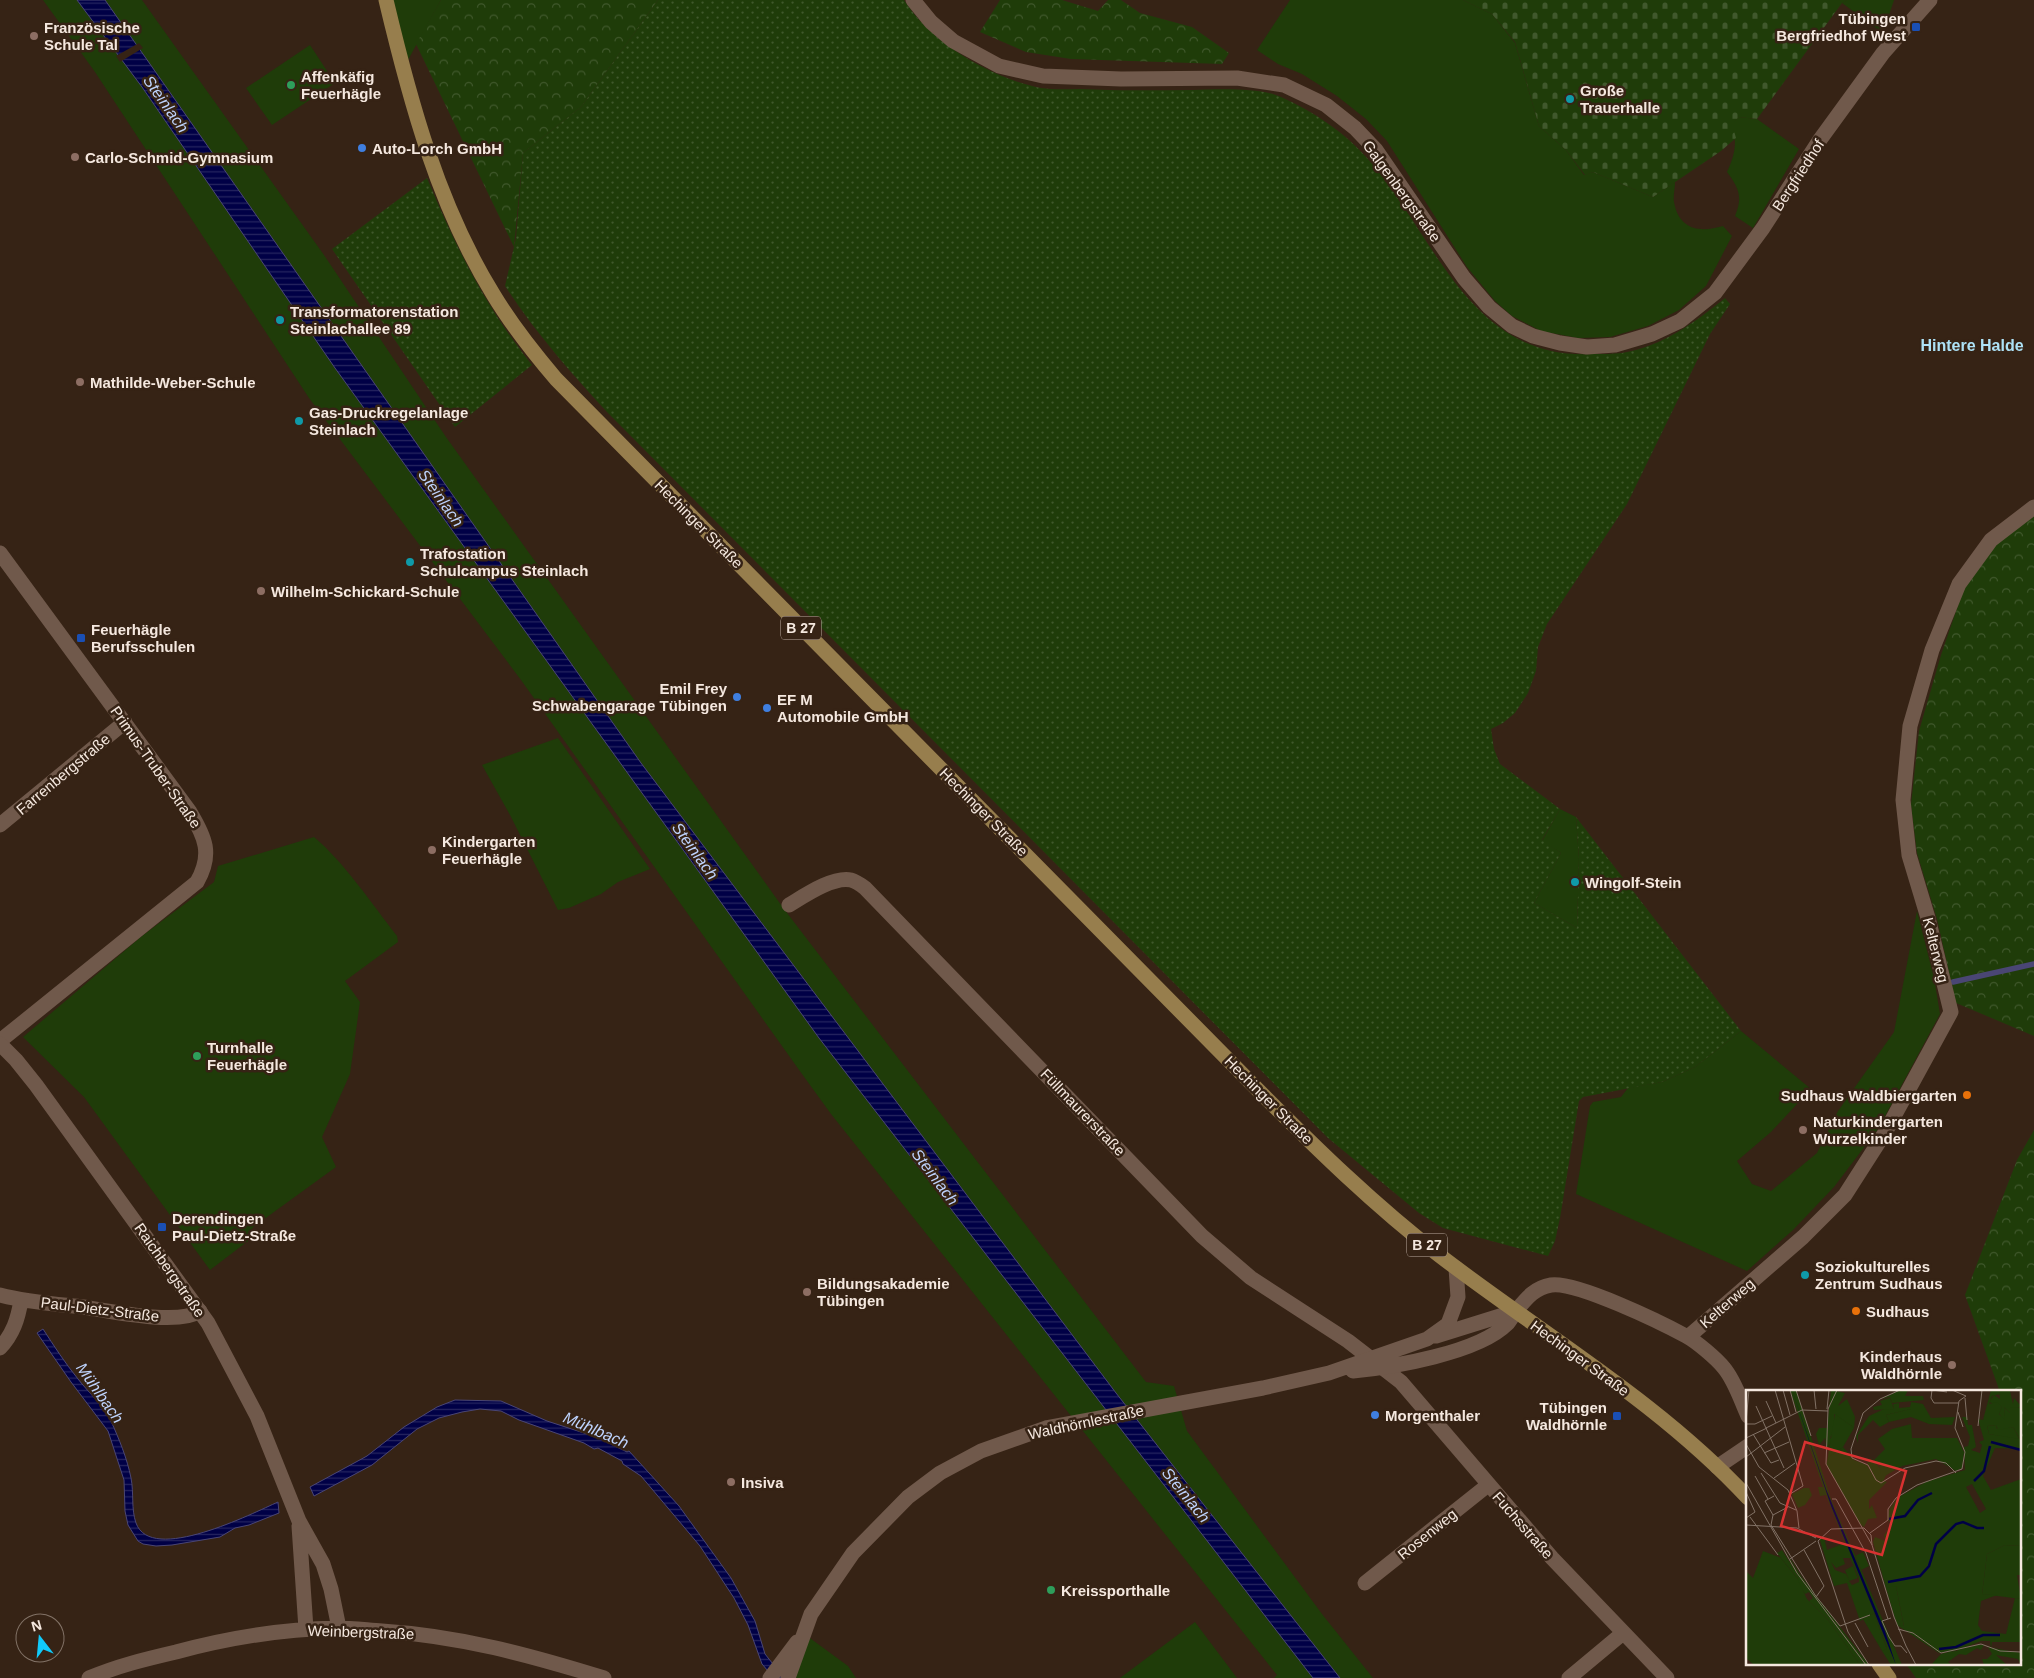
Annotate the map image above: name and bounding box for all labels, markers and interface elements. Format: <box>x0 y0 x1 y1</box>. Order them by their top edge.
place label: Tübingen Bergfriedhof West <box>1776 10 1906 44</box>
place label: Französische Schule Tal <box>44 19 140 53</box>
marker: Tübingen Bergfriedhof West <box>1910 21 1922 33</box>
marker: Französische Schule Tal <box>28 30 40 42</box>
place label: Affenkäfig Feuerhägle <box>301 68 381 102</box>
water label: Steinlach <box>140 72 192 136</box>
marker: Affenkäfig Feuerhägle <box>285 79 297 91</box>
place label: Große Trauerhalle <box>1580 82 1660 116</box>
marker: Große Trauerhalle <box>1564 93 1576 105</box>
street label: Bergfriedhof <box>1769 135 1828 214</box>
street label: Galgenbergstraße <box>1360 137 1444 245</box>
place label: Auto-Lorch GmbH <box>372 140 502 157</box>
marker: Auto-Lorch GmbH <box>356 142 368 154</box>
place label: Carlo-Schmid-Gymnasium <box>85 149 273 166</box>
marker: Carlo-Schmid-Gymnasium <box>69 151 81 163</box>
place label: Transformatorenstation Steinlachallee 89 <box>290 303 458 337</box>
marker: Transformatorenstation Steinlachallee 89 <box>274 314 286 326</box>
district label: Hintere Halde <box>1920 337 2024 354</box>
place label: Mathilde-Weber-Schule <box>90 374 256 391</box>
marker: Mathilde-Weber-Schule <box>74 376 86 388</box>
place label: Gas-Druckregelanlage Steinlach <box>309 404 468 438</box>
marker: Gas-Druckregelanlage Steinlach <box>293 415 305 427</box>
water label: Steinlach <box>415 466 467 530</box>
street label: Hechinger Straße <box>651 476 747 572</box>
place label: Trafostation Schulcampus Steinlach <box>420 545 588 579</box>
marker: Trafostation Schulcampus Steinlach <box>404 556 416 568</box>
place label: Wilhelm-Schickard-Schule <box>271 583 459 600</box>
marker: Wilhelm-Schickard-Schule <box>255 585 267 597</box>
road number: B 27 <box>781 616 821 640</box>
place label: Feuerhägle Berufsschulen <box>91 621 195 655</box>
marker: Feuerhägle Berufsschulen <box>75 632 87 644</box>
place label: Emil Frey Schwabengarage Tübingen <box>532 680 728 714</box>
marker: Emil Frey Schwabengarage Tübingen <box>731 691 743 703</box>
place label: EF M Automobile GmbH <box>777 691 909 725</box>
marker: EF M Automobile GmbH <box>761 702 773 714</box>
street label: Primus-Truber-Straße <box>107 703 205 831</box>
street label: Farrenbergstraße <box>13 730 113 818</box>
street label: Hechinger Straße <box>936 764 1032 860</box>
water label: Steinlach <box>669 819 721 883</box>
place label: Kindergarten Feuerhägle <box>442 833 535 867</box>
marker: Kindergarten Feuerhägle <box>426 844 438 856</box>
place label: Wingolf-Stein <box>1585 874 1682 891</box>
marker: Wingolf-Stein <box>1569 876 1581 888</box>
street label: Kelterweg <box>1920 916 1952 984</box>
place label: Turnhalle Feuerhägle <box>207 1039 287 1073</box>
marker: Turnhalle Feuerhägle <box>191 1050 203 1062</box>
street label: Hechinger Straße <box>1221 1052 1317 1148</box>
street label: Füllmaurerstraße <box>1037 1065 1129 1159</box>
place label: Sudhaus Waldbiergarten <box>1781 1087 1957 1104</box>
marker: Sudhaus Waldbiergarten <box>1961 1089 1973 1101</box>
place label: Naturkindergarten Wurzelkinder <box>1813 1113 1943 1147</box>
marker: Naturkindergarten Wurzelkinder <box>1797 1124 1809 1136</box>
water label: Steinlach <box>908 1146 962 1208</box>
place label: Derendingen Paul-Dietz-Straße <box>172 1210 296 1244</box>
street label: Raichbergstraße <box>131 1220 209 1320</box>
marker: Derendingen Paul-Dietz-Straße <box>156 1221 168 1233</box>
road number: B 27 <box>1407 1234 1447 1256</box>
place label: Soziokulturelles Zentrum Sudhaus <box>1815 1258 1943 1292</box>
marker: Soziokulturelles Zentrum Sudhaus <box>1799 1269 1811 1281</box>
place label: Bildungsakademie Tübingen <box>817 1275 950 1309</box>
street label: Kelterweg <box>1696 1275 1758 1331</box>
marker: Bildungsakademie Tübingen <box>801 1286 813 1298</box>
street label: Paul-Dietz-Straße <box>40 1293 160 1325</box>
place label: Sudhaus <box>1866 1303 1929 1320</box>
marker: Sudhaus <box>1850 1305 1862 1317</box>
street label: Hechinger Straße <box>1527 1317 1633 1399</box>
place label: Kinderhaus Waldhörnle <box>1859 1348 1942 1382</box>
marker: Kinderhaus Waldhörnle <box>1946 1359 1958 1371</box>
water label: Mühlbach <box>73 1360 127 1426</box>
inset map <box>1746 1390 2022 1666</box>
place label: Tübingen Waldhörnle <box>1526 1399 1607 1433</box>
street label: Waldhörnlestraße <box>1027 1401 1145 1443</box>
place label: Morgenthaler <box>1385 1407 1480 1424</box>
water label: Mühlbach <box>561 1409 631 1451</box>
marker: Morgenthaler <box>1369 1409 1381 1421</box>
marker: Tübingen Waldhörnle <box>1611 1410 1623 1422</box>
water label: Steinlach <box>1159 1464 1213 1526</box>
place label: Insiva <box>741 1474 784 1491</box>
marker: Insiva <box>725 1476 737 1488</box>
street label: Fuchsstraße <box>1489 1488 1557 1562</box>
street label: Rosenweg <box>1394 1505 1460 1563</box>
place label: Kreissporthalle <box>1061 1582 1170 1599</box>
marker: Kreissporthalle <box>1045 1584 1057 1596</box>
north arrow <box>15 1613 65 1663</box>
text: N <box>29 1616 43 1635</box>
street label: Weinbergstraße <box>308 1622 414 1642</box>

